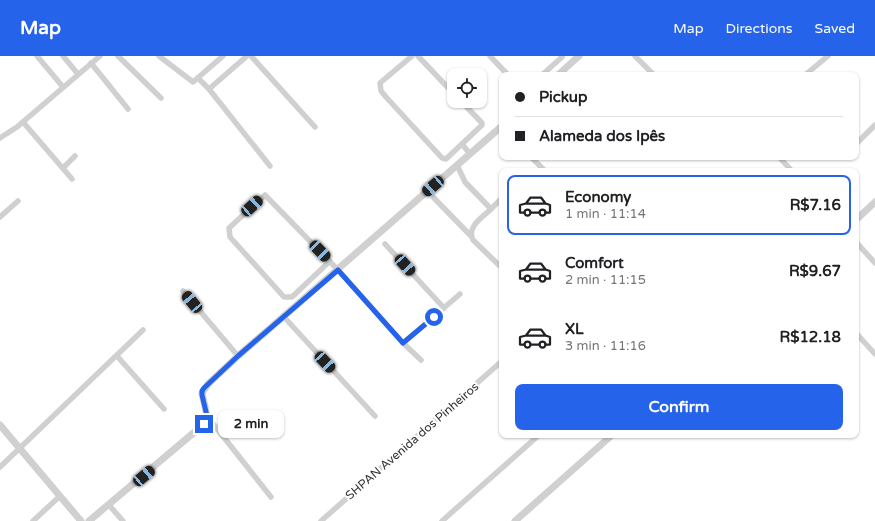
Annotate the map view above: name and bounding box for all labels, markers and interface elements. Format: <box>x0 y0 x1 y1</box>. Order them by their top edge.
text: Map <box>20 17 61 39</box>
text: Map <box>673 20 704 37</box>
text: Directions <box>726 20 793 37</box>
text: Saved <box>815 20 855 37</box>
map controls <box>447 68 487 108</box>
button: locate <box>447 68 487 108</box>
text: Pickup <box>539 88 587 106</box>
text: Alameda dos Ipês <box>539 127 665 145</box>
car <box>420 174 446 198</box>
icon: car <box>517 187 553 223</box>
text: Economy <box>565 188 631 206</box>
car <box>239 194 265 218</box>
text: R$7.16 <box>790 196 841 214</box>
text: 1 min · 11:14 <box>565 206 646 222</box>
car <box>307 238 333 264</box>
car <box>393 252 417 278</box>
icon: car <box>517 253 553 289</box>
text: Comfort <box>565 254 624 272</box>
text: R$9.67 <box>789 262 841 280</box>
text: 2 min · 11:15 <box>565 272 646 288</box>
car <box>180 289 204 315</box>
route start <box>425 308 443 326</box>
icon: car <box>517 319 553 355</box>
text: XL <box>565 320 584 338</box>
text: R$12.18 <box>779 328 841 346</box>
text: 3 min · 11:16 <box>565 338 646 354</box>
car <box>312 349 338 375</box>
street label: SHPAN Avenida dos Pinheiros <box>343 379 482 503</box>
button: Confirm <box>515 384 843 430</box>
callout: 2 min <box>218 410 284 438</box>
route end <box>195 415 213 433</box>
text: 2 min <box>234 416 268 432</box>
car <box>131 464 157 488</box>

